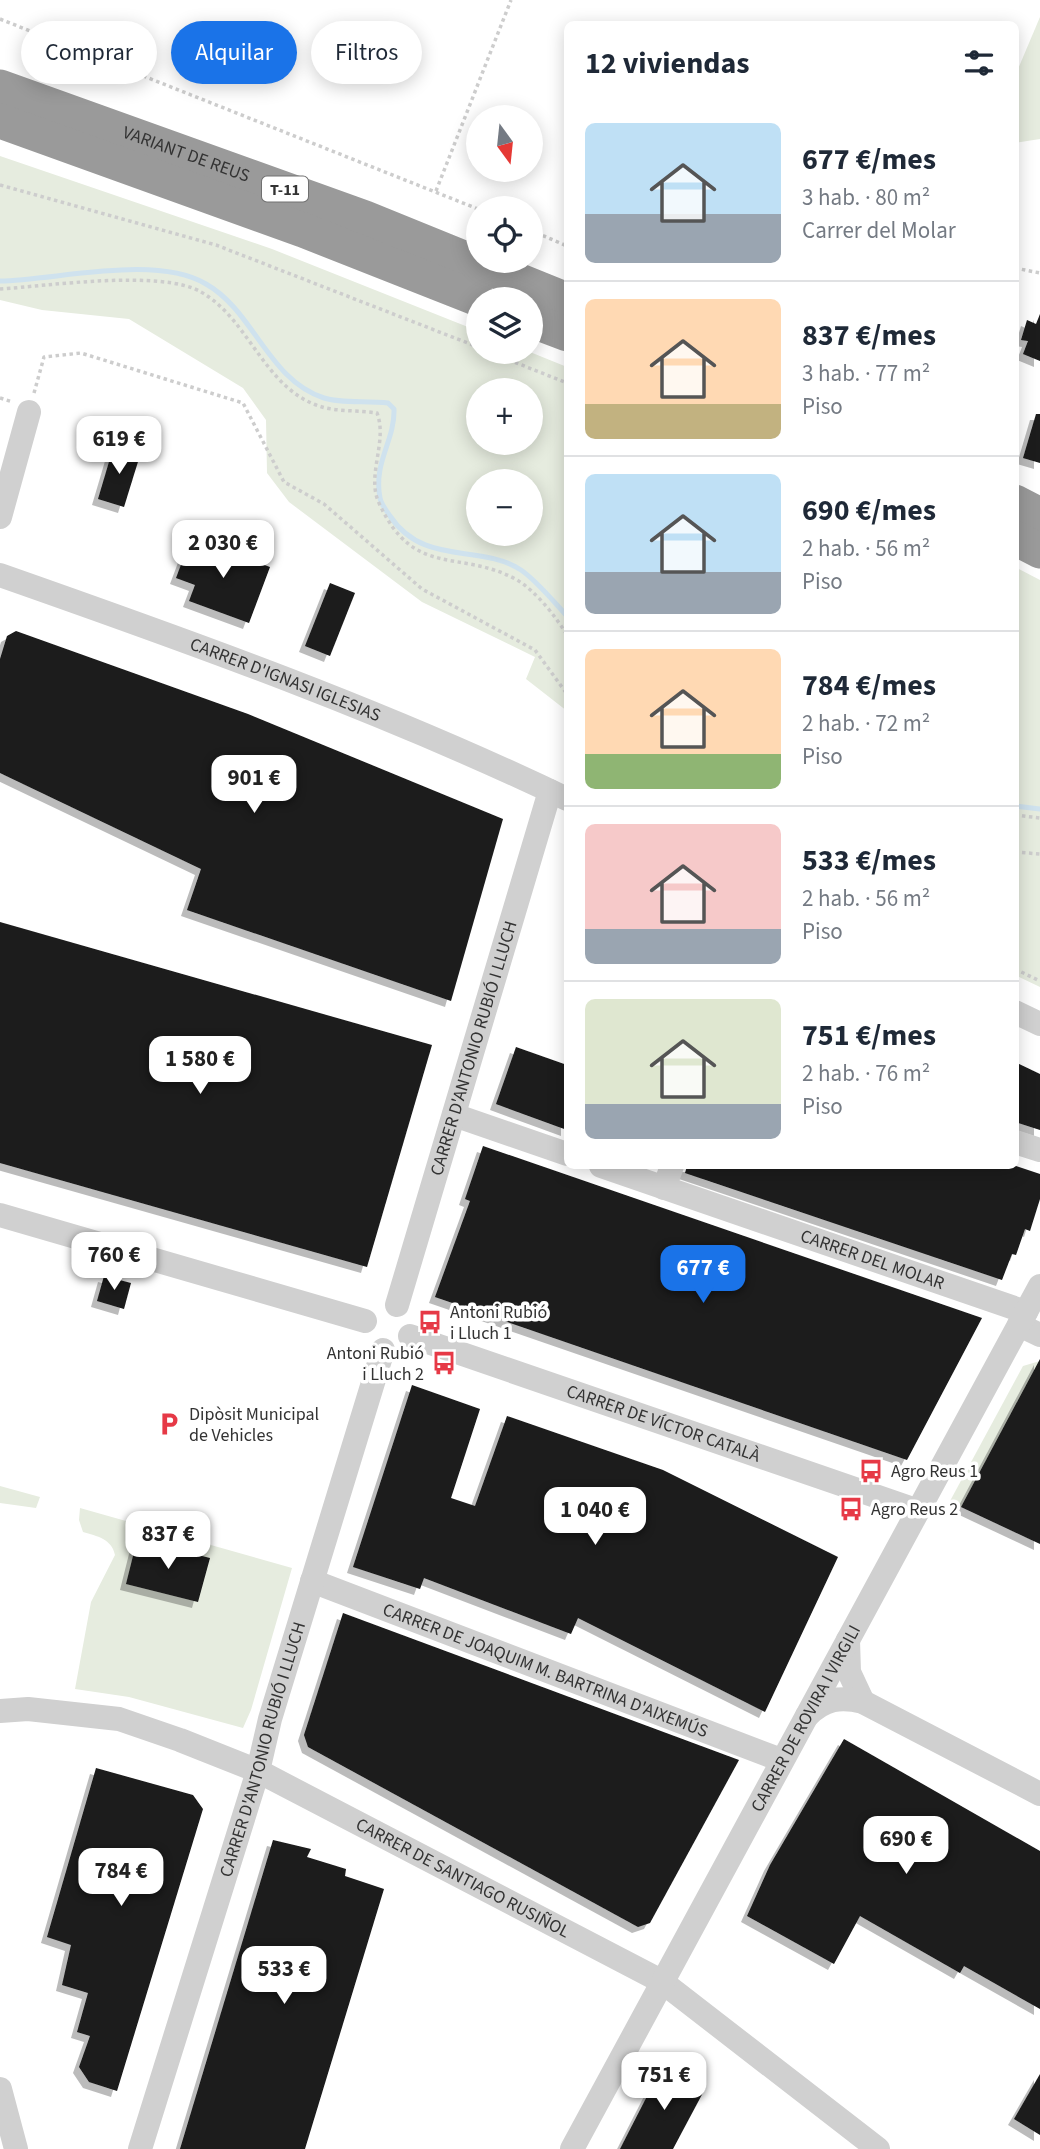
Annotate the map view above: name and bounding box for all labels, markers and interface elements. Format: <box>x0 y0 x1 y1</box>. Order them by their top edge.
chip: Comprar <box>21 21 157 84</box>
chip: Alquilar <box>171 21 297 84</box>
chip: Filtros <box>311 21 422 84</box>
text: 12 viviendas <box>585 42 750 85</box>
icon: filters <box>960 44 998 82</box>
north arrow <box>466 105 542 182</box>
map controls <box>466 105 543 546</box>
street label: VARIANT DE REUS <box>119 120 253 189</box>
text: 677 €/mes <box>802 138 936 181</box>
icon: home <box>641 151 725 235</box>
road number: T-11 <box>262 176 308 202</box>
text: 3 hab. · 80 m² <box>802 181 930 214</box>
button: locate <box>466 196 543 273</box>
text: Carrer del Molar <box>802 214 956 247</box>
button: layers <box>466 287 543 364</box>
text: 837 €/mes <box>802 314 936 357</box>
icon: home <box>641 327 725 411</box>
text: 3 hab. · 77 m² <box>802 357 930 390</box>
button: + <box>466 378 543 455</box>
text: Piso <box>802 390 843 423</box>
pin: 619 € <box>70 416 168 476</box>
text: 619 € <box>92 422 146 455</box>
button: − <box>466 469 543 546</box>
text: 690 €/mes <box>802 489 936 532</box>
icon: home <box>641 502 725 586</box>
pin: 2 030 € <box>158 520 288 580</box>
text: 2 030 € <box>188 526 258 559</box>
text: 2 hab. · 56 m² <box>802 532 930 565</box>
text: Piso <box>802 565 843 598</box>
street label: CARRER D'IGNASI IGLESIAS <box>186 632 384 728</box>
text: 784 €/mes <box>802 664 936 707</box>
icon: home <box>641 677 725 761</box>
text: 2 hab. · 72 m² <box>802 707 930 740</box>
text: Piso <box>802 740 843 773</box>
pin: 901 € <box>205 756 303 815</box>
text: 901 € <box>227 761 281 794</box>
text: 533 €/mes <box>802 839 936 882</box>
icon: home <box>641 852 725 936</box>
text: 2 hab. · 56 m² <box>802 882 930 915</box>
text: Piso <box>802 915 843 948</box>
street label: CARRER D'ANTONIO RUBIÓ I LLUCH <box>424 918 524 1179</box>
text: 751 €/mes <box>802 1014 936 1057</box>
icon: home <box>641 1027 725 1111</box>
pin: 1 580 € <box>135 1036 265 1096</box>
text: 1 580 € <box>165 1042 235 1075</box>
text: 2 hab. · 76 m² <box>802 1057 930 1090</box>
text: Piso <box>802 1090 843 1123</box>
street label: CARRER DEL MOLAR <box>797 1223 948 1296</box>
pin: 760 € <box>65 1232 163 1292</box>
text: 760 € <box>87 1238 141 1271</box>
pin: 677 € <box>654 1246 752 1305</box>
text: 677 € <box>676 1251 730 1284</box>
place label: Antoni Rubió i Lluch 1 <box>450 1300 547 1346</box>
bus stop icon: Antoni Rubió i Lluch 1 <box>416 1308 444 1336</box>
place label: Antoni Rubió i Lluch 2 <box>327 1341 424 1387</box>
bus stop icon: Antoni Rubió i Lluch 2 <box>430 1349 458 1377</box>
street label: CARRER DE VÍCTOR CATALÀ <box>563 1379 764 1469</box>
place label: Dipòsit Municipal de Vehicles <box>189 1402 319 1448</box>
parking icon: Dipòsit Municipal de Vehicles <box>155 1410 183 1438</box>
bus stop icon: Agro Reus 1 <box>857 1457 885 1485</box>
place label: Agro Reus 1 <box>891 1459 978 1484</box>
pin: 1 040 € <box>530 1488 660 1547</box>
text: 1 040 € <box>560 1493 630 1526</box>
bus stop icon: Agro Reus 2 <box>837 1495 865 1523</box>
place label: Agro Reus 2 <box>871 1497 958 1522</box>
pin: 837 € <box>119 1512 217 1571</box>
text: 837 € <box>141 1517 195 1550</box>
street label: CARRER DE JOAQUIM M. BARTRINA D'AIXEMÚS <box>379 1597 712 1744</box>
street label: CARRER D'ANTONIO RUBIÓ I LLUCH <box>214 1619 312 1880</box>
street label: CARRER DE ROVIRA I VIRGILI <box>745 1620 867 1817</box>
street label: CARRER DE SANTIAGO RUSIÑOL <box>351 1812 574 1944</box>
pin: 690 € <box>857 1816 955 1876</box>
text: 690 € <box>879 1822 933 1855</box>
pin: 784 € <box>72 1848 170 1908</box>
text: 784 € <box>94 1854 148 1887</box>
pin: 533 € <box>235 1946 333 2006</box>
text: 533 € <box>257 1952 311 1985</box>
pin: 751 € <box>615 2052 713 2112</box>
text: 751 € <box>637 2058 691 2091</box>

